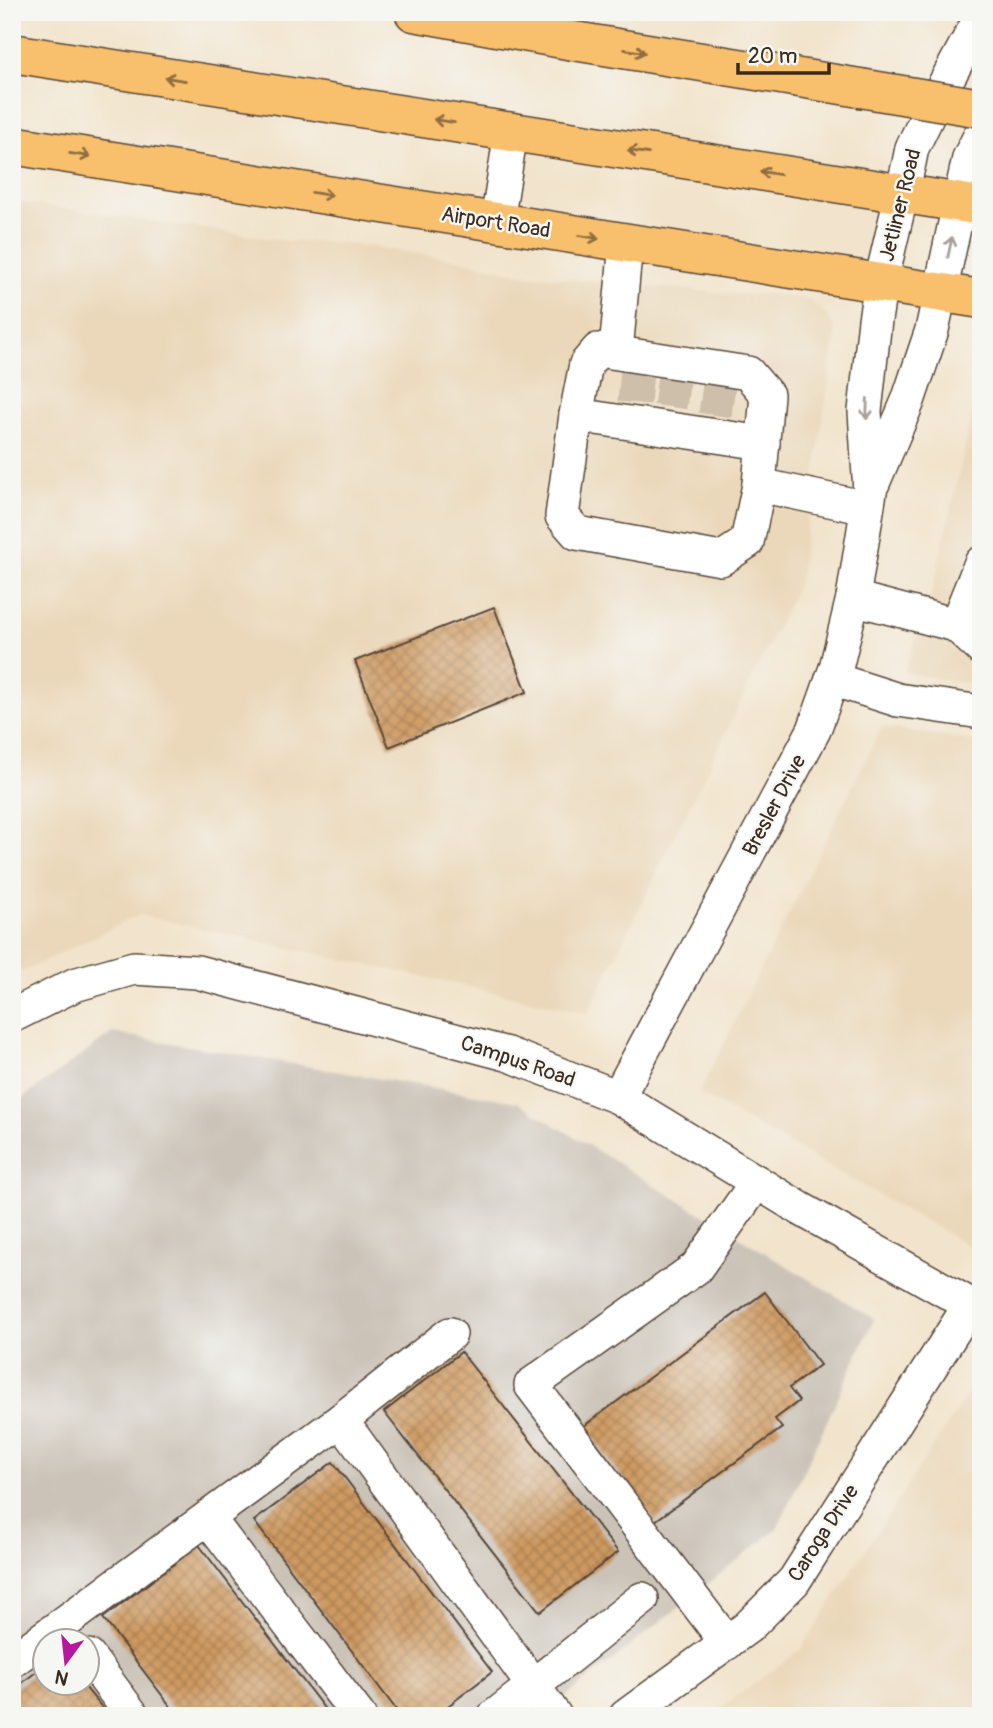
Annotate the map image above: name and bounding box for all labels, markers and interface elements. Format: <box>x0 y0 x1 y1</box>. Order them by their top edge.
scale bar <box>738 32 828 76</box>
text: 20 m <box>748 43 797 70</box>
one-way arrow <box>623 45 646 58</box>
one-way arrow <box>164 72 187 85</box>
one-way arrow <box>433 114 455 127</box>
one-way arrow <box>627 145 650 158</box>
street label: Jetliner Road <box>873 146 928 264</box>
one-way arrow <box>68 149 91 162</box>
one-way arrow <box>759 166 781 179</box>
one-way arrow <box>310 188 333 201</box>
street label: Airport Road <box>439 201 552 244</box>
one-way arrow <box>577 231 600 244</box>
one-way arrow <box>943 236 957 259</box>
one-way arrow <box>860 397 873 420</box>
street label: Bresler Drive <box>736 749 813 861</box>
street label: Campus Road <box>457 1029 579 1094</box>
street label: Caroga Drive <box>782 1479 865 1587</box>
north arrow <box>32 1626 102 1696</box>
text: N <box>52 1664 71 1691</box>

